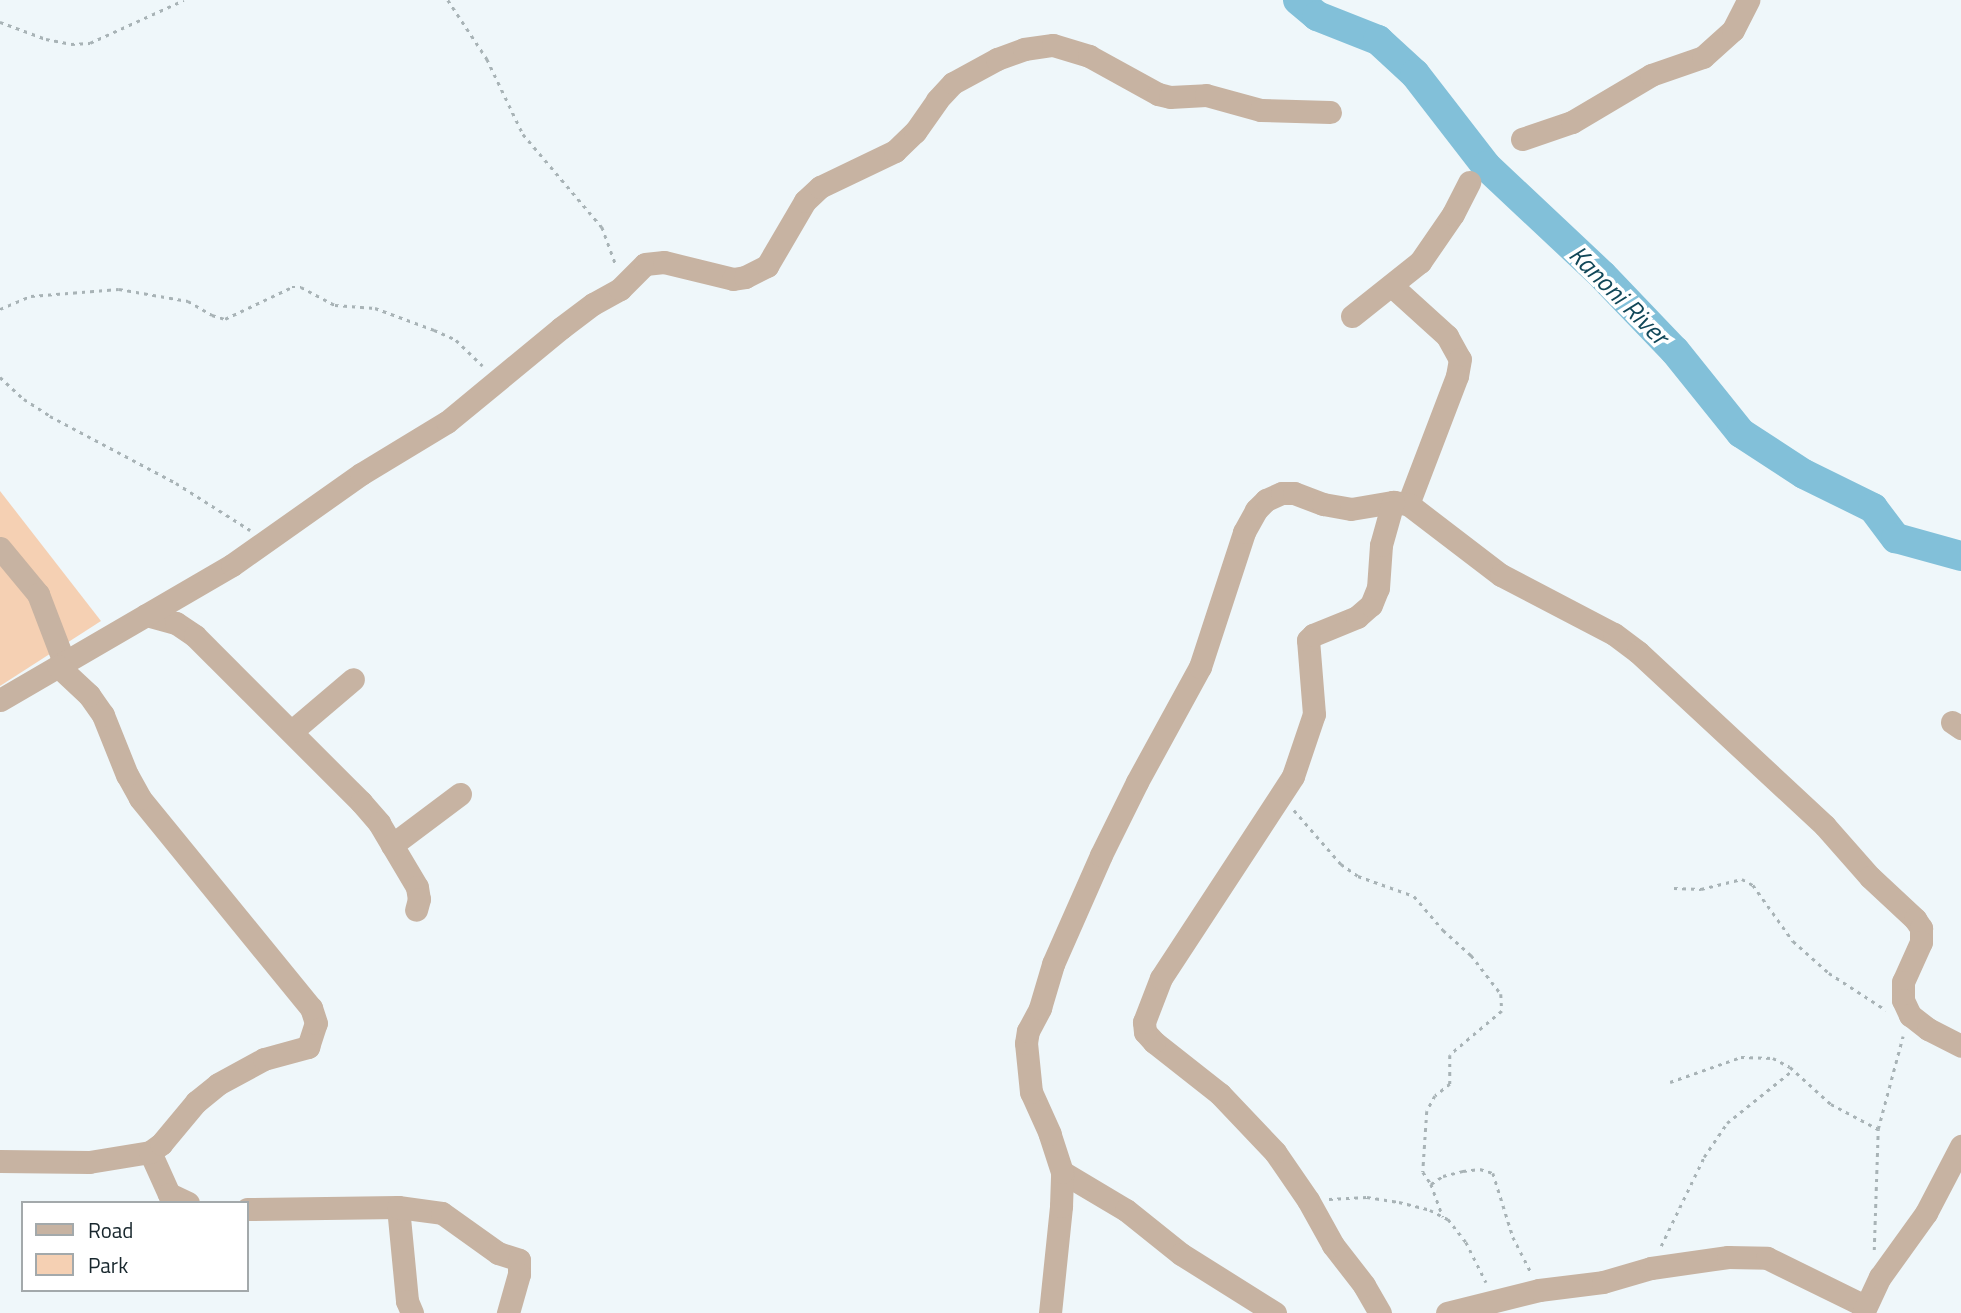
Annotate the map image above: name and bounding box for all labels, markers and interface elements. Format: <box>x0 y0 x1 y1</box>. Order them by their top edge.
water label: Kanoni River <box>1563 239 1675 351</box>
legend <box>21 1201 248 1292</box>
text: Road <box>88 1214 133 1246</box>
text: Park <box>88 1249 128 1281</box>

